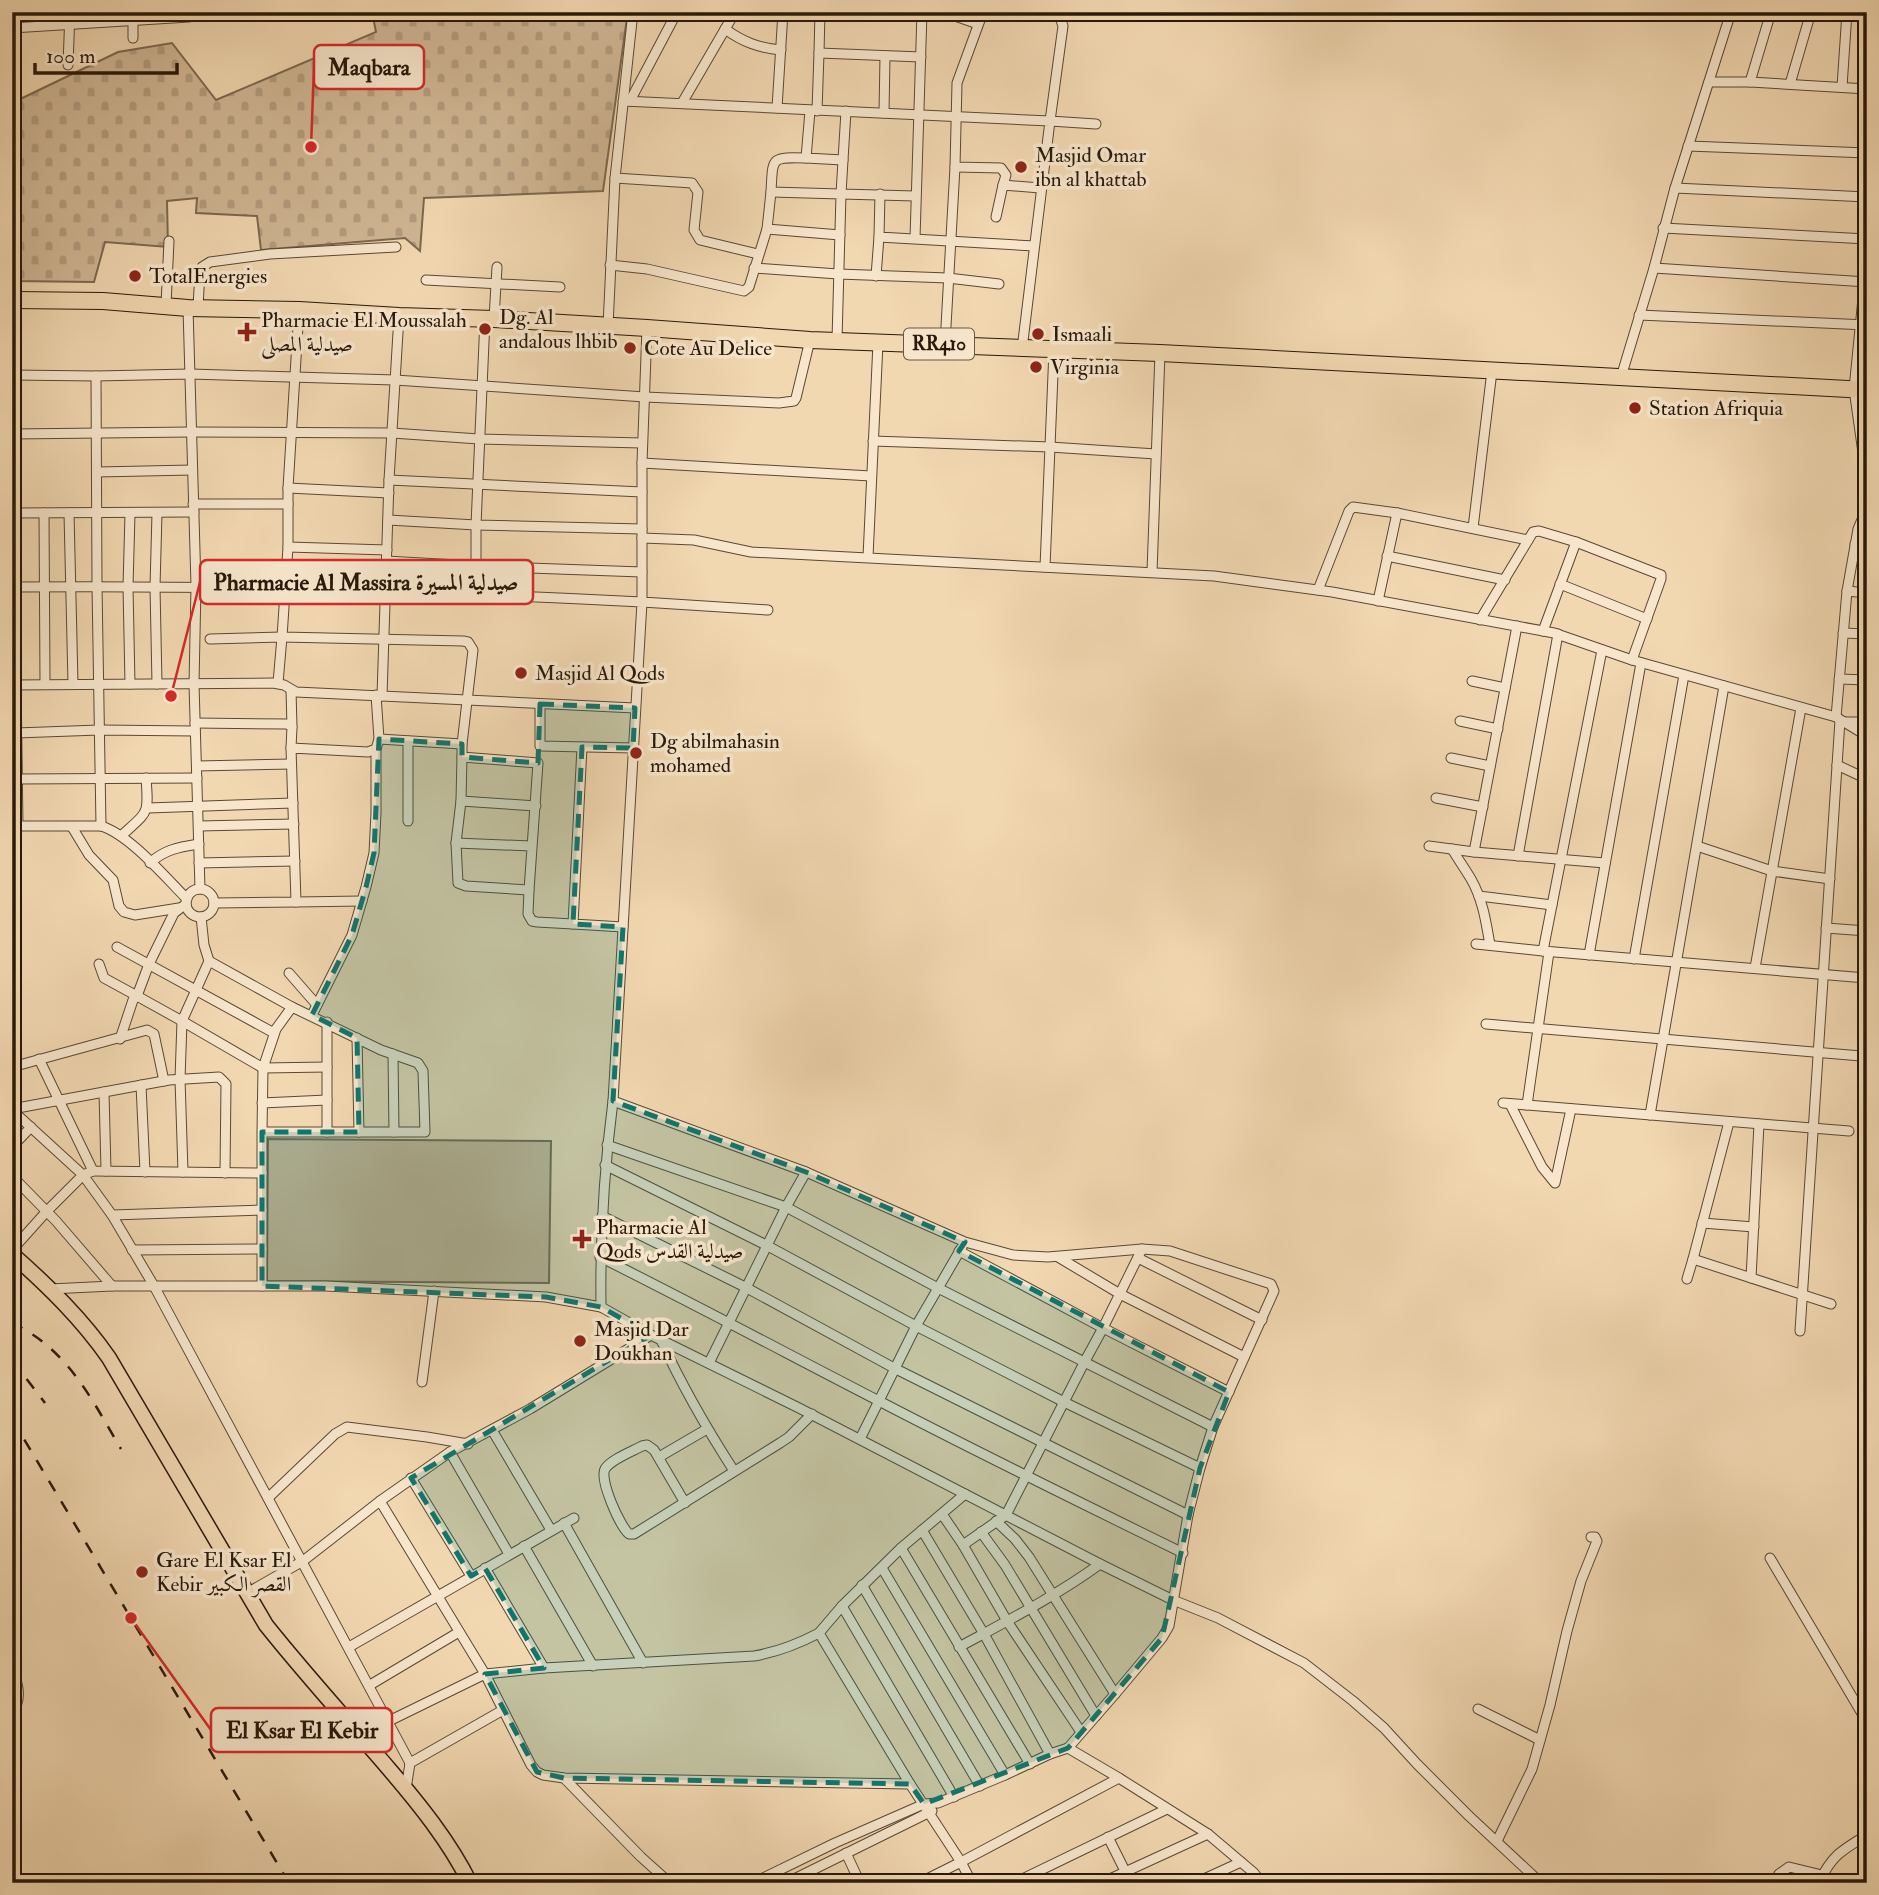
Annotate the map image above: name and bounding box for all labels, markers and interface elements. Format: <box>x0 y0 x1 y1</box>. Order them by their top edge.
scale bar <box>35 32 177 76</box>
text: 100 m <box>46 43 96 70</box>
callout: Maqbara <box>314 45 424 89</box>
text: Maqbara <box>327 53 412 83</box>
place label: Masjid Omar ibn al khattab <box>1035 142 1147 193</box>
marker: Masjid Omar ibn al khattab <box>1013 159 1029 175</box>
place label: TotalEnergies <box>149 263 267 290</box>
marker: TotalEnergies <box>127 268 143 284</box>
place label: Dg. Al andalous lhbib <box>499 304 618 355</box>
place label: Pharmacie El Moussalah صيدلية المصلى <box>261 307 467 360</box>
marker: Dg. Al andalous lhbib <box>477 321 493 337</box>
place label: Ismaali <box>1052 321 1113 348</box>
marker: Pharmacie El Moussalah صيدلية المصلى <box>239 324 255 340</box>
marker: Ismaali <box>1030 326 1046 342</box>
road number: RR410 <box>904 328 974 360</box>
place label: Cote Au Delice <box>644 335 772 362</box>
marker: Cote Au Delice <box>622 340 638 356</box>
place label: Virginia <box>1050 354 1119 381</box>
marker: Virginia <box>1028 359 1044 375</box>
place label: Station Afriquia <box>1649 395 1784 422</box>
marker: Station Afriquia <box>1627 400 1643 416</box>
callout: Pharmacie Al Massira صيدلية المسيرة <box>200 560 533 604</box>
text: Pharmacie Al Massira صيدلية المسيرة <box>213 568 519 597</box>
place label: Masjid Al Qods <box>535 660 665 687</box>
marker: Masjid Al Qods <box>513 665 529 681</box>
place label: Dg abilmahasin mohamed <box>650 728 780 779</box>
marker: Dg abilmahasin mohamed <box>628 745 644 761</box>
place label: Pharmacie Al Qods صيدلية القدس <box>596 1214 744 1265</box>
marker: Pharmacie Al Qods صيدلية القدس <box>574 1231 590 1247</box>
place label: Masjid Dar Doukhan <box>594 1316 689 1367</box>
marker: Masjid Dar Doukhan <box>572 1333 588 1349</box>
place label: Gare El Ksar El Kebir القصر الكبير <box>156 1547 292 1598</box>
marker: Gare El Ksar El Kebir القصر الكبير <box>134 1564 150 1580</box>
callout: El Ksar El Kebir <box>211 1708 392 1752</box>
text: El Ksar El Kebir <box>226 1716 379 1745</box>

